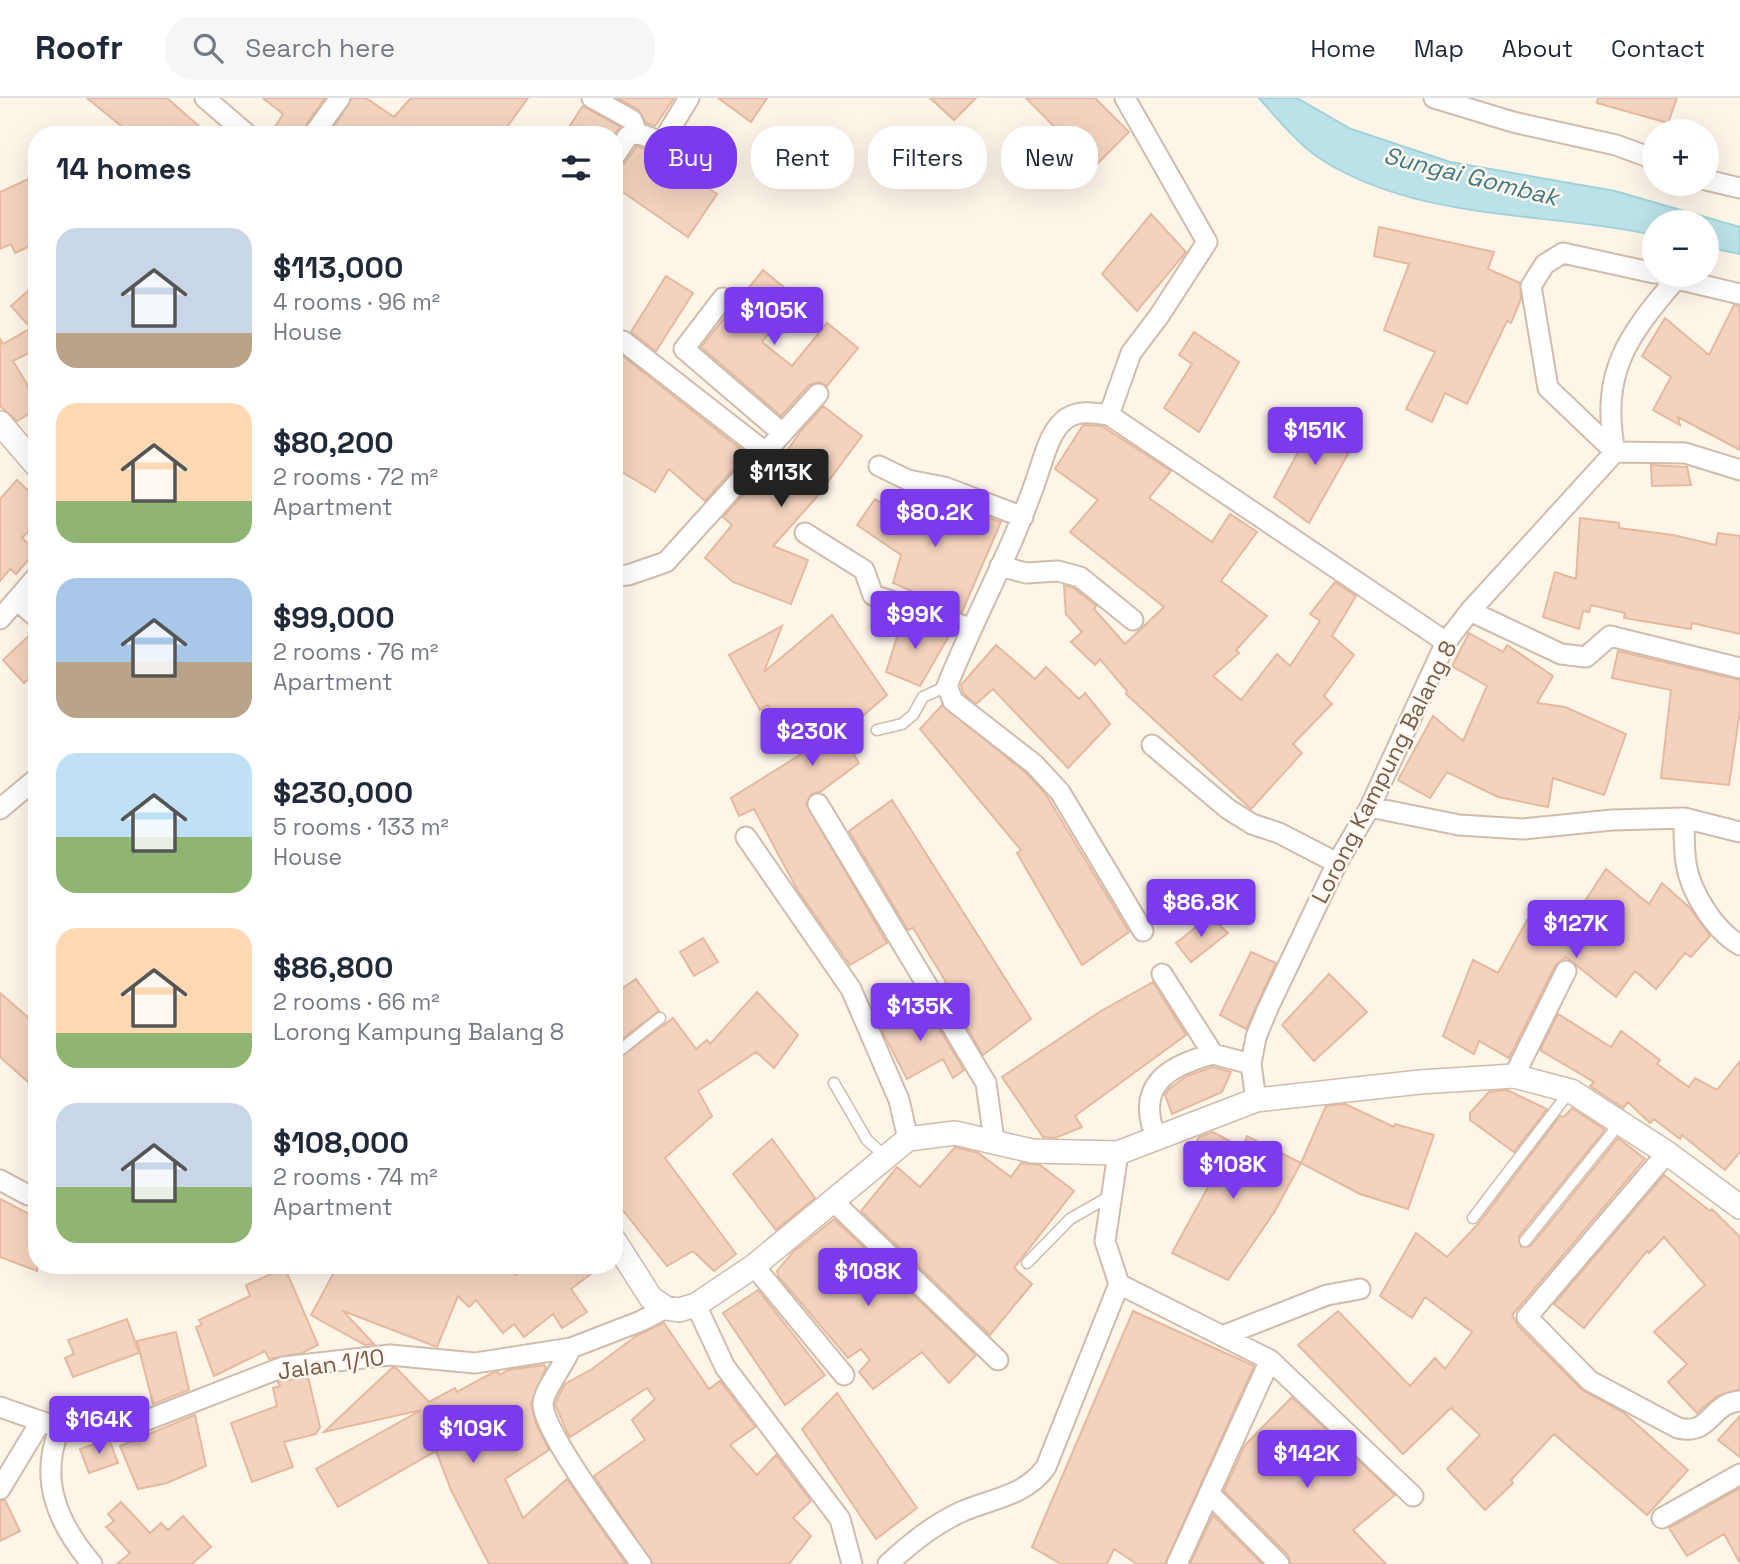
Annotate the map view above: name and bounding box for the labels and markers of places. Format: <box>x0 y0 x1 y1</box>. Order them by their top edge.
pin: $105K <box>725 288 823 347</box>
pin: $151K <box>1266 408 1364 467</box>
pin: $113K <box>732 450 830 509</box>
pin: $80.2K <box>878 490 992 549</box>
pin: $99K <box>874 592 956 651</box>
pin: $230K <box>763 708 861 768</box>
pin: $86.8K <box>1144 880 1258 939</box>
pin: $127K <box>1527 900 1625 960</box>
pin: $135K <box>871 984 969 1043</box>
pin: $108K <box>1184 1142 1282 1201</box>
pin: $108K <box>819 1248 917 1308</box>
pin: $164K <box>50 1396 148 1456</box>
pin: $109K <box>424 1406 522 1465</box>
pin: $142K <box>1258 1430 1356 1490</box>

